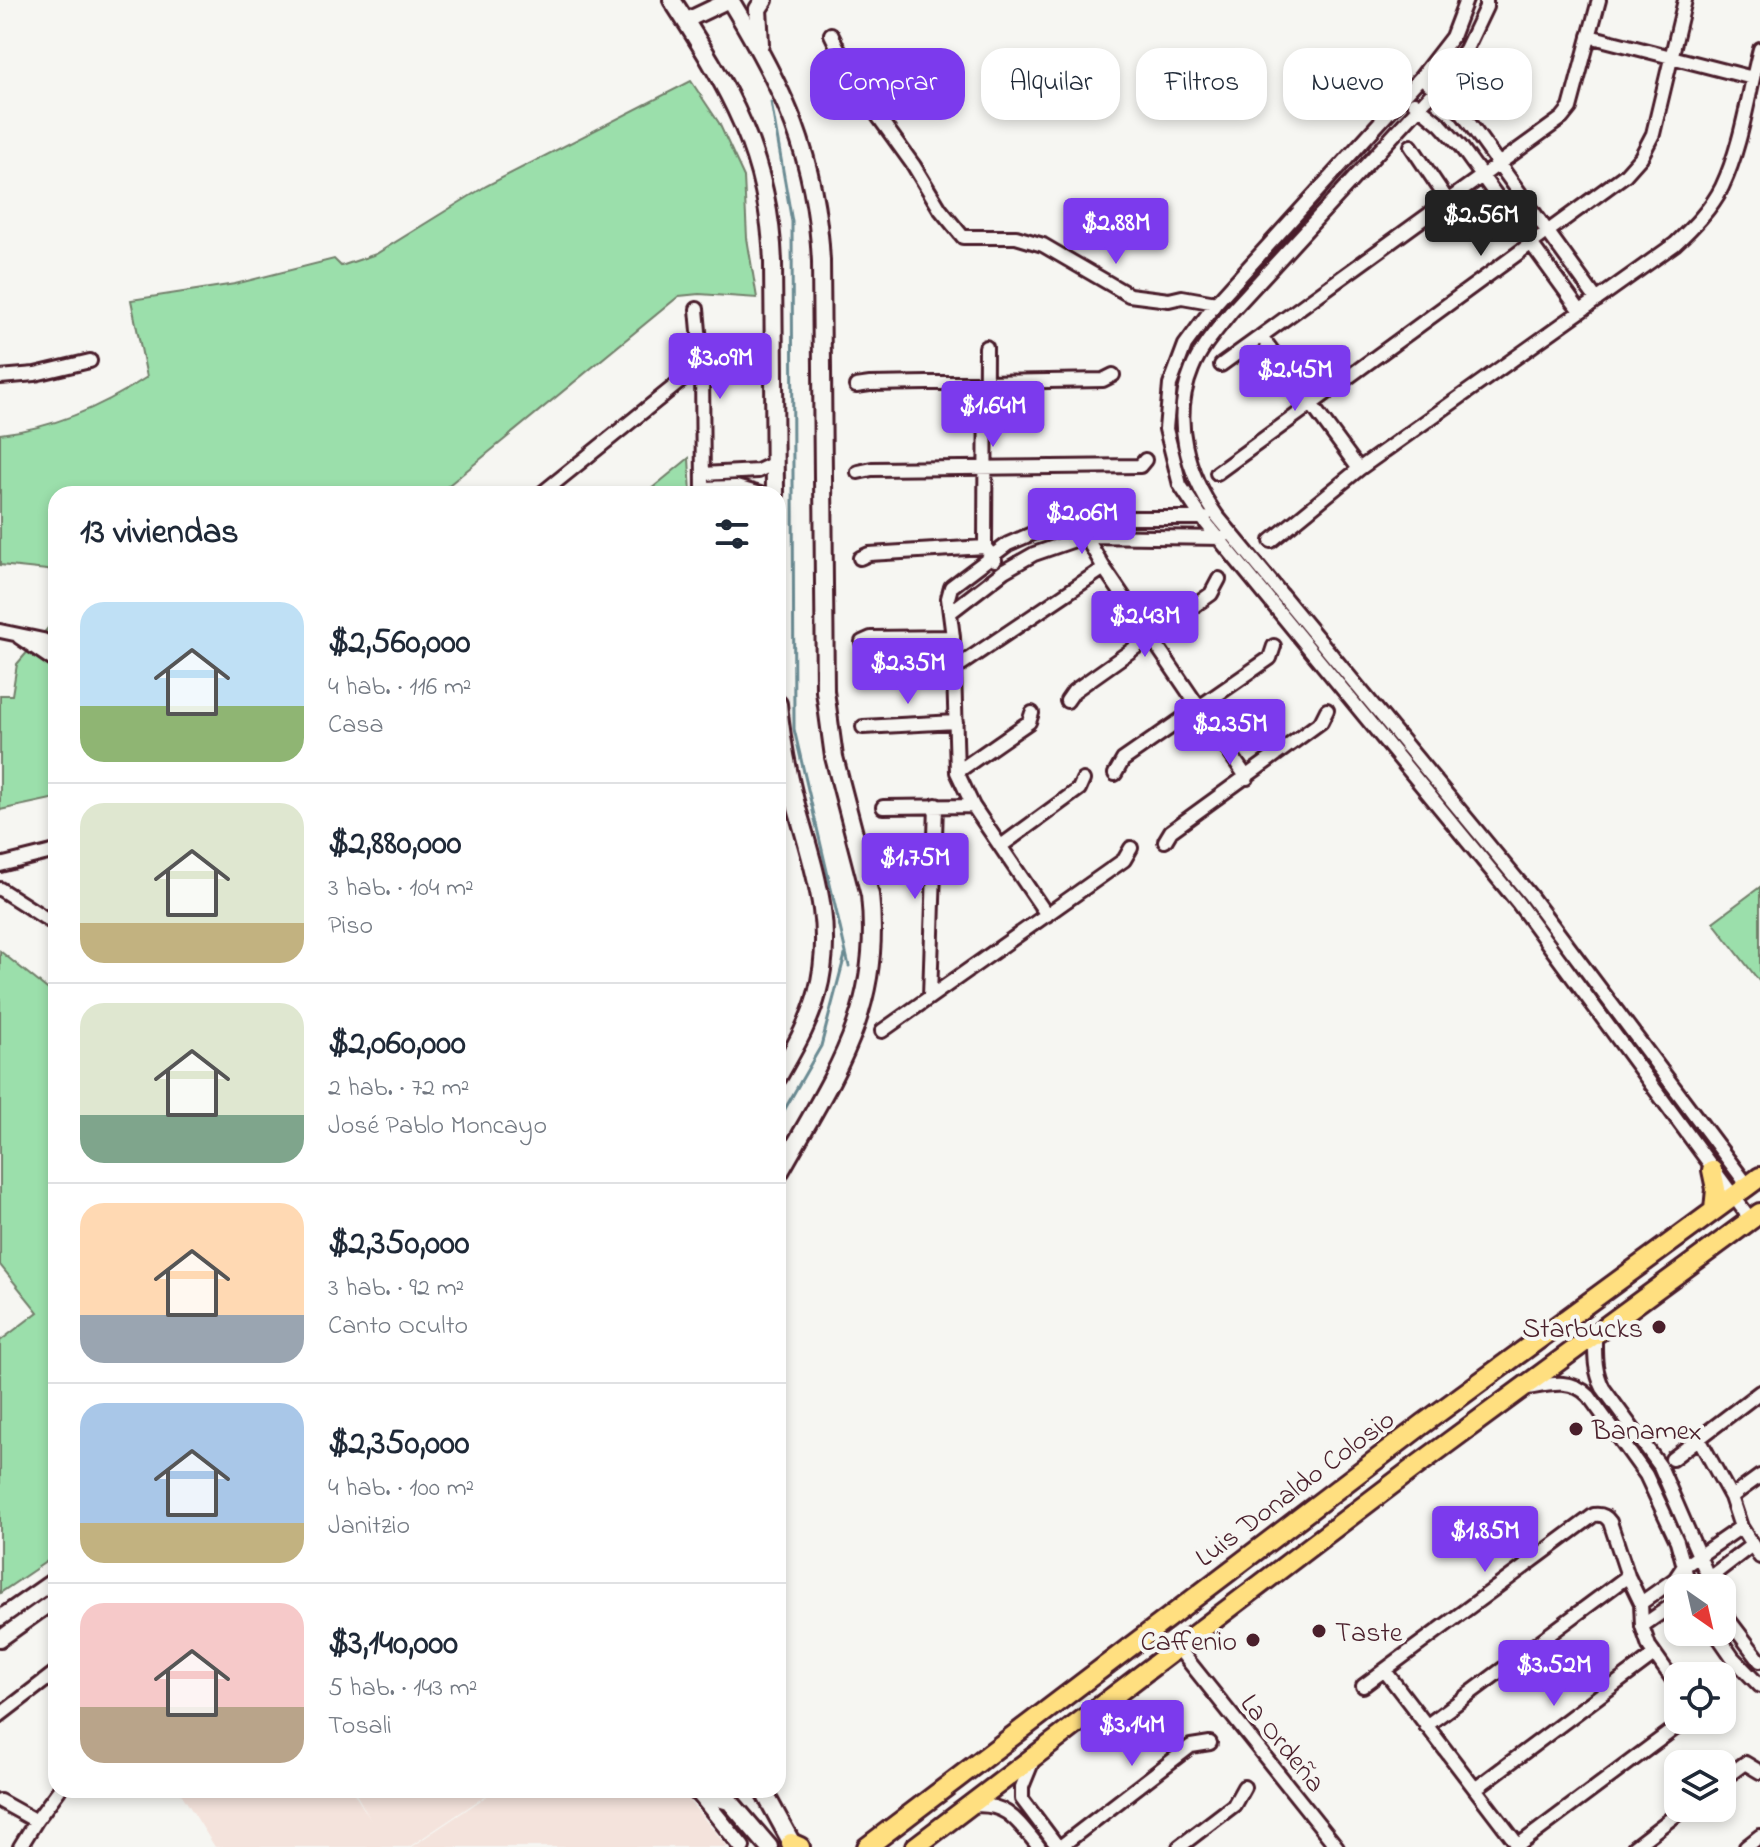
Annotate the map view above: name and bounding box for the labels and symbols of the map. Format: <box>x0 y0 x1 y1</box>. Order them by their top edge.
pin: $2.56M <box>1416 190 1546 258</box>
pin: $2.88M <box>1051 198 1181 266</box>
pin: $3.09M <box>655 333 785 401</box>
pin: $2.45M <box>1230 345 1360 413</box>
pin: $1.64M <box>928 381 1058 449</box>
pin: $2.06M <box>1017 488 1147 556</box>
pin: $2.43M <box>1080 591 1210 659</box>
pin: $2.35M <box>843 638 973 706</box>
pin: $2.35M <box>1165 699 1295 767</box>
pin: $1.75M <box>850 833 980 901</box>
place label: Starbucks <box>1522 1310 1643 1351</box>
marker: Starbucks <box>1650 1318 1668 1336</box>
street label: Luis Donaldo Colosio <box>1188 1401 1405 1579</box>
place label: Banamex <box>1591 1412 1702 1453</box>
marker: Banamex <box>1567 1420 1585 1438</box>
pin: $1.85M <box>1420 1506 1550 1574</box>
north arrow <box>1664 1574 1736 1646</box>
place label: Taste <box>1335 1614 1403 1655</box>
marker: Taste <box>1310 1622 1328 1640</box>
place label: Caffenio <box>1140 1623 1237 1664</box>
marker: Caffenio <box>1244 1631 1262 1649</box>
pin: $3.52M <box>1489 1640 1619 1708</box>
street label: La Ordeña <box>1229 1686 1334 1802</box>
pin: $3.14M <box>1067 1700 1197 1768</box>

